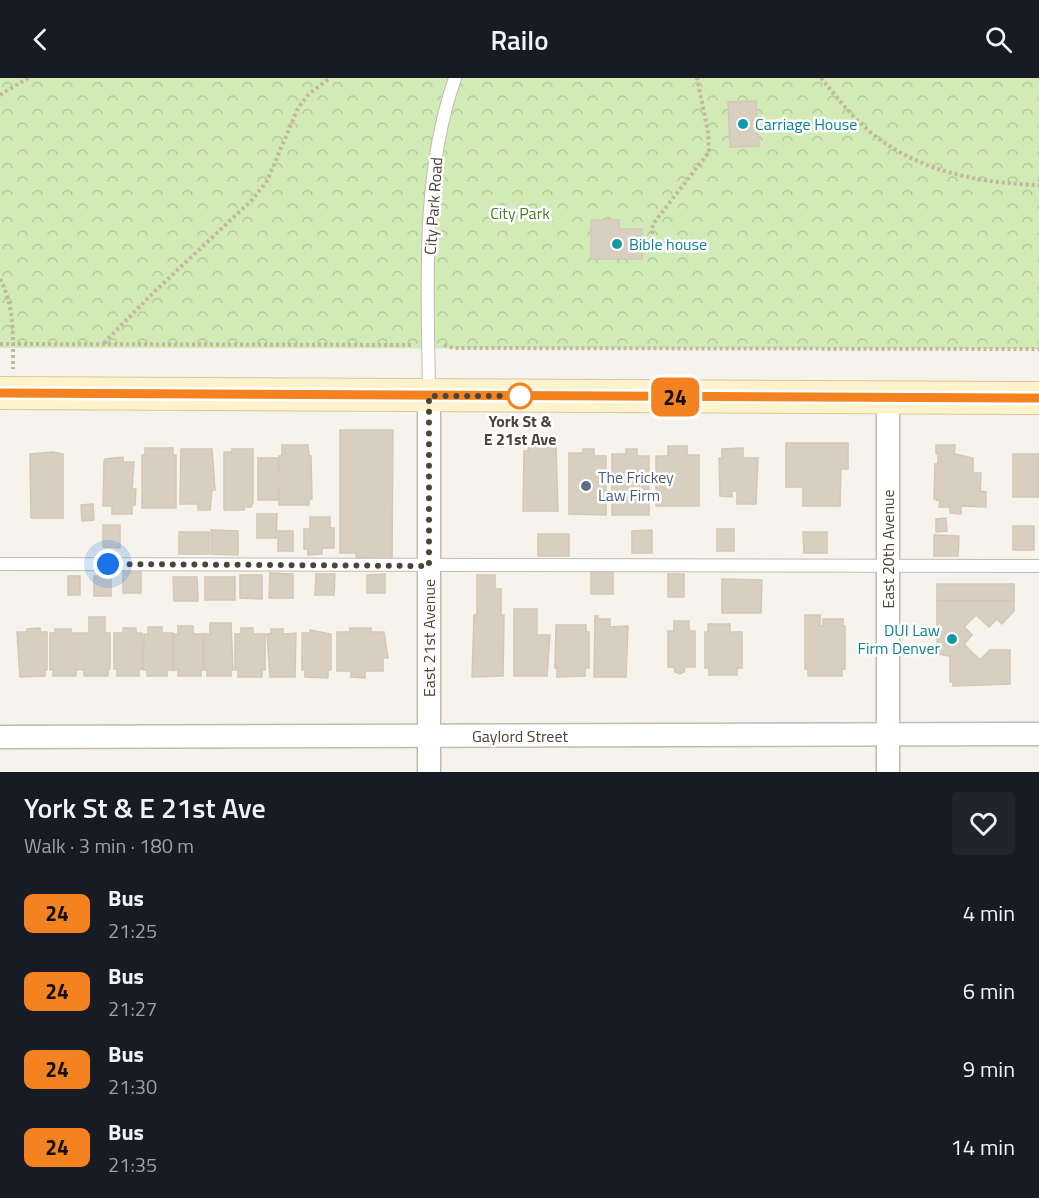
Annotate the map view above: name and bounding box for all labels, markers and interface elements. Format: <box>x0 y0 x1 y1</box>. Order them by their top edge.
text: Railo <box>491 19 548 60</box>
icon: back <box>24 23 57 56</box>
icon: search <box>982 23 1015 56</box>
place label: Carriage House <box>755 112 857 136</box>
marker: Carriage House <box>736 117 750 131</box>
street label: City Park Road <box>418 156 448 256</box>
park label: City Park <box>490 201 550 225</box>
place label: Bible house <box>629 232 707 256</box>
marker: Bible house <box>610 237 624 251</box>
line badge: 24 <box>648 378 702 416</box>
text: 24 <box>663 381 687 413</box>
marker: York St & E 21st Ave <box>507 383 533 409</box>
place label: York St & E 21st Ave <box>484 409 556 451</box>
place label: The Frickey Law Firm <box>598 465 674 507</box>
marker: The Frickey Law Firm <box>579 479 593 493</box>
street label: East 20th Avenue <box>876 489 900 609</box>
your location <box>93 549 123 579</box>
street label: East 21st Avenue <box>417 579 441 697</box>
place label: DUI Law Firm Denver <box>858 618 940 660</box>
marker: DUI Law Firm Denver <box>945 632 959 646</box>
street label: Gaylord Street <box>472 724 568 748</box>
text: York St & E 21st Ave <box>24 786 266 829</box>
button: heart <box>952 792 1015 855</box>
text: Walk · 3 min · 180 m <box>24 830 194 861</box>
text: Bus <box>108 881 144 915</box>
text: 4 min <box>963 896 1015 930</box>
text: 24 <box>45 897 69 929</box>
text: 21:25 <box>108 915 157 946</box>
text: Bus <box>108 959 144 993</box>
text: 6 min <box>963 974 1015 1008</box>
text: 24 <box>45 975 69 1007</box>
text: 21:27 <box>108 993 157 1024</box>
text: Bus <box>108 1037 144 1071</box>
text: 9 min <box>963 1052 1015 1086</box>
text: 24 <box>45 1053 69 1085</box>
text: 21:30 <box>108 1071 157 1102</box>
text: Bus <box>108 1115 144 1149</box>
text: 14 min <box>950 1130 1015 1164</box>
text: 24 <box>45 1131 69 1163</box>
text: 21:35 <box>108 1149 157 1180</box>

